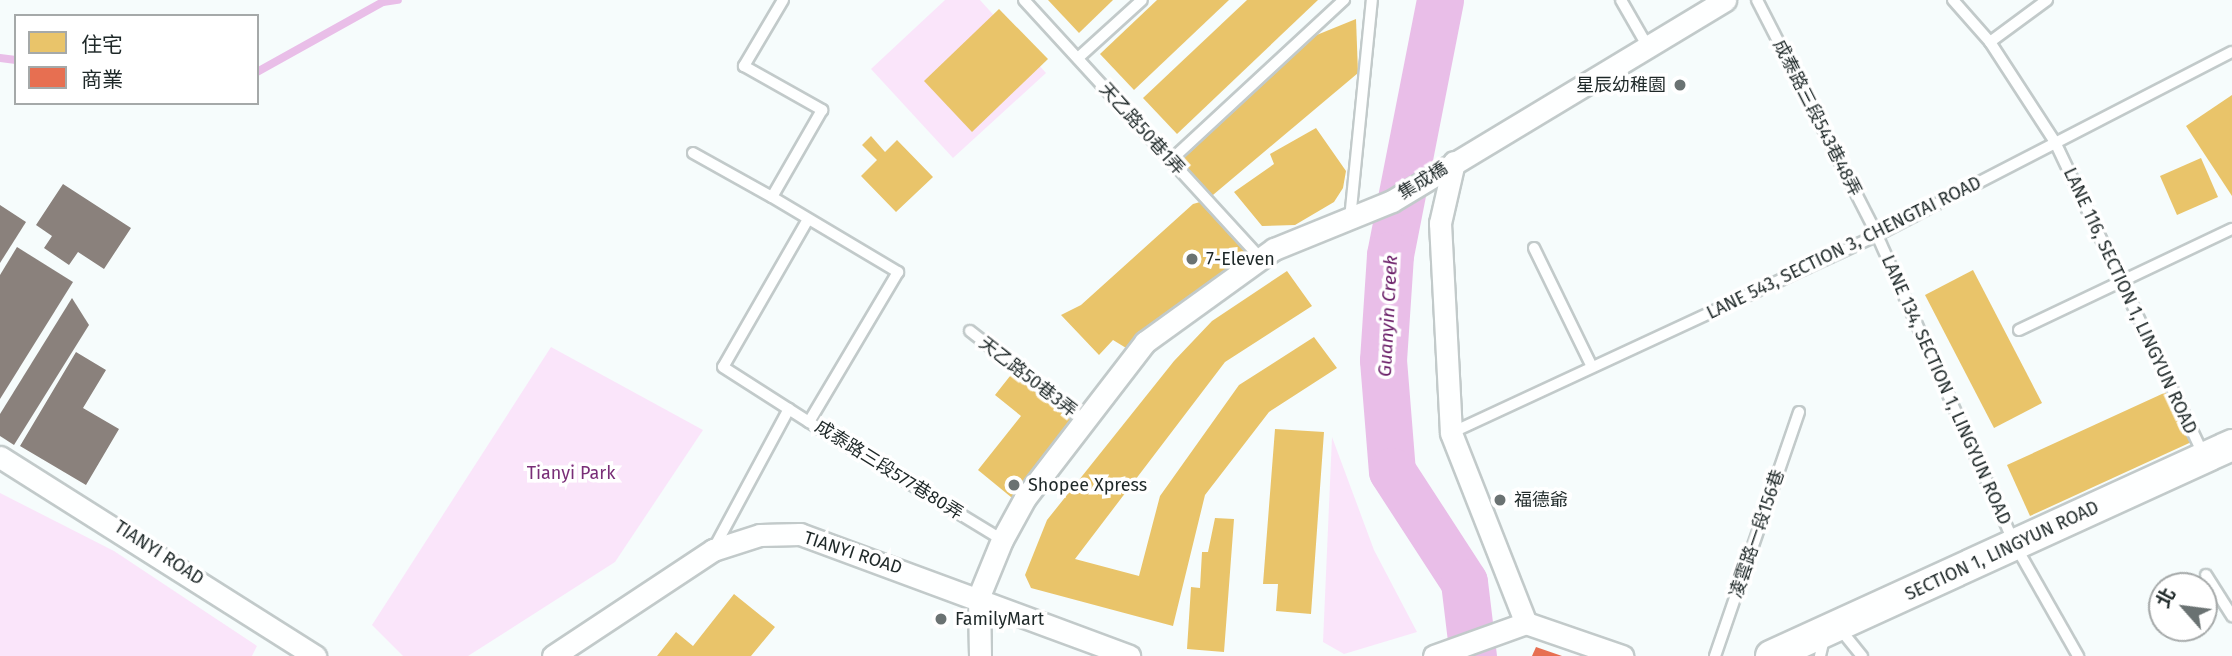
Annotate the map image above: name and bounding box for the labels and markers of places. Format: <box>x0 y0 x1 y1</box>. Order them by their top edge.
place label: 星辰幼稚園 <box>1576 74 1666 96</box>
marker: 星辰幼稚園 <box>1672 77 1688 93</box>
place label: 7-Eleven <box>1206 248 1275 270</box>
marker: 7-Eleven <box>1184 251 1200 267</box>
place label: Shopee Xpress <box>1028 474 1147 496</box>
marker: Shopee Xpress <box>1006 477 1022 493</box>
place label: 福德爺 <box>1514 489 1568 511</box>
marker: 福德爺 <box>1492 492 1508 508</box>
place label: FamilyMart <box>955 608 1044 630</box>
marker: FamilyMart <box>933 611 949 627</box>

